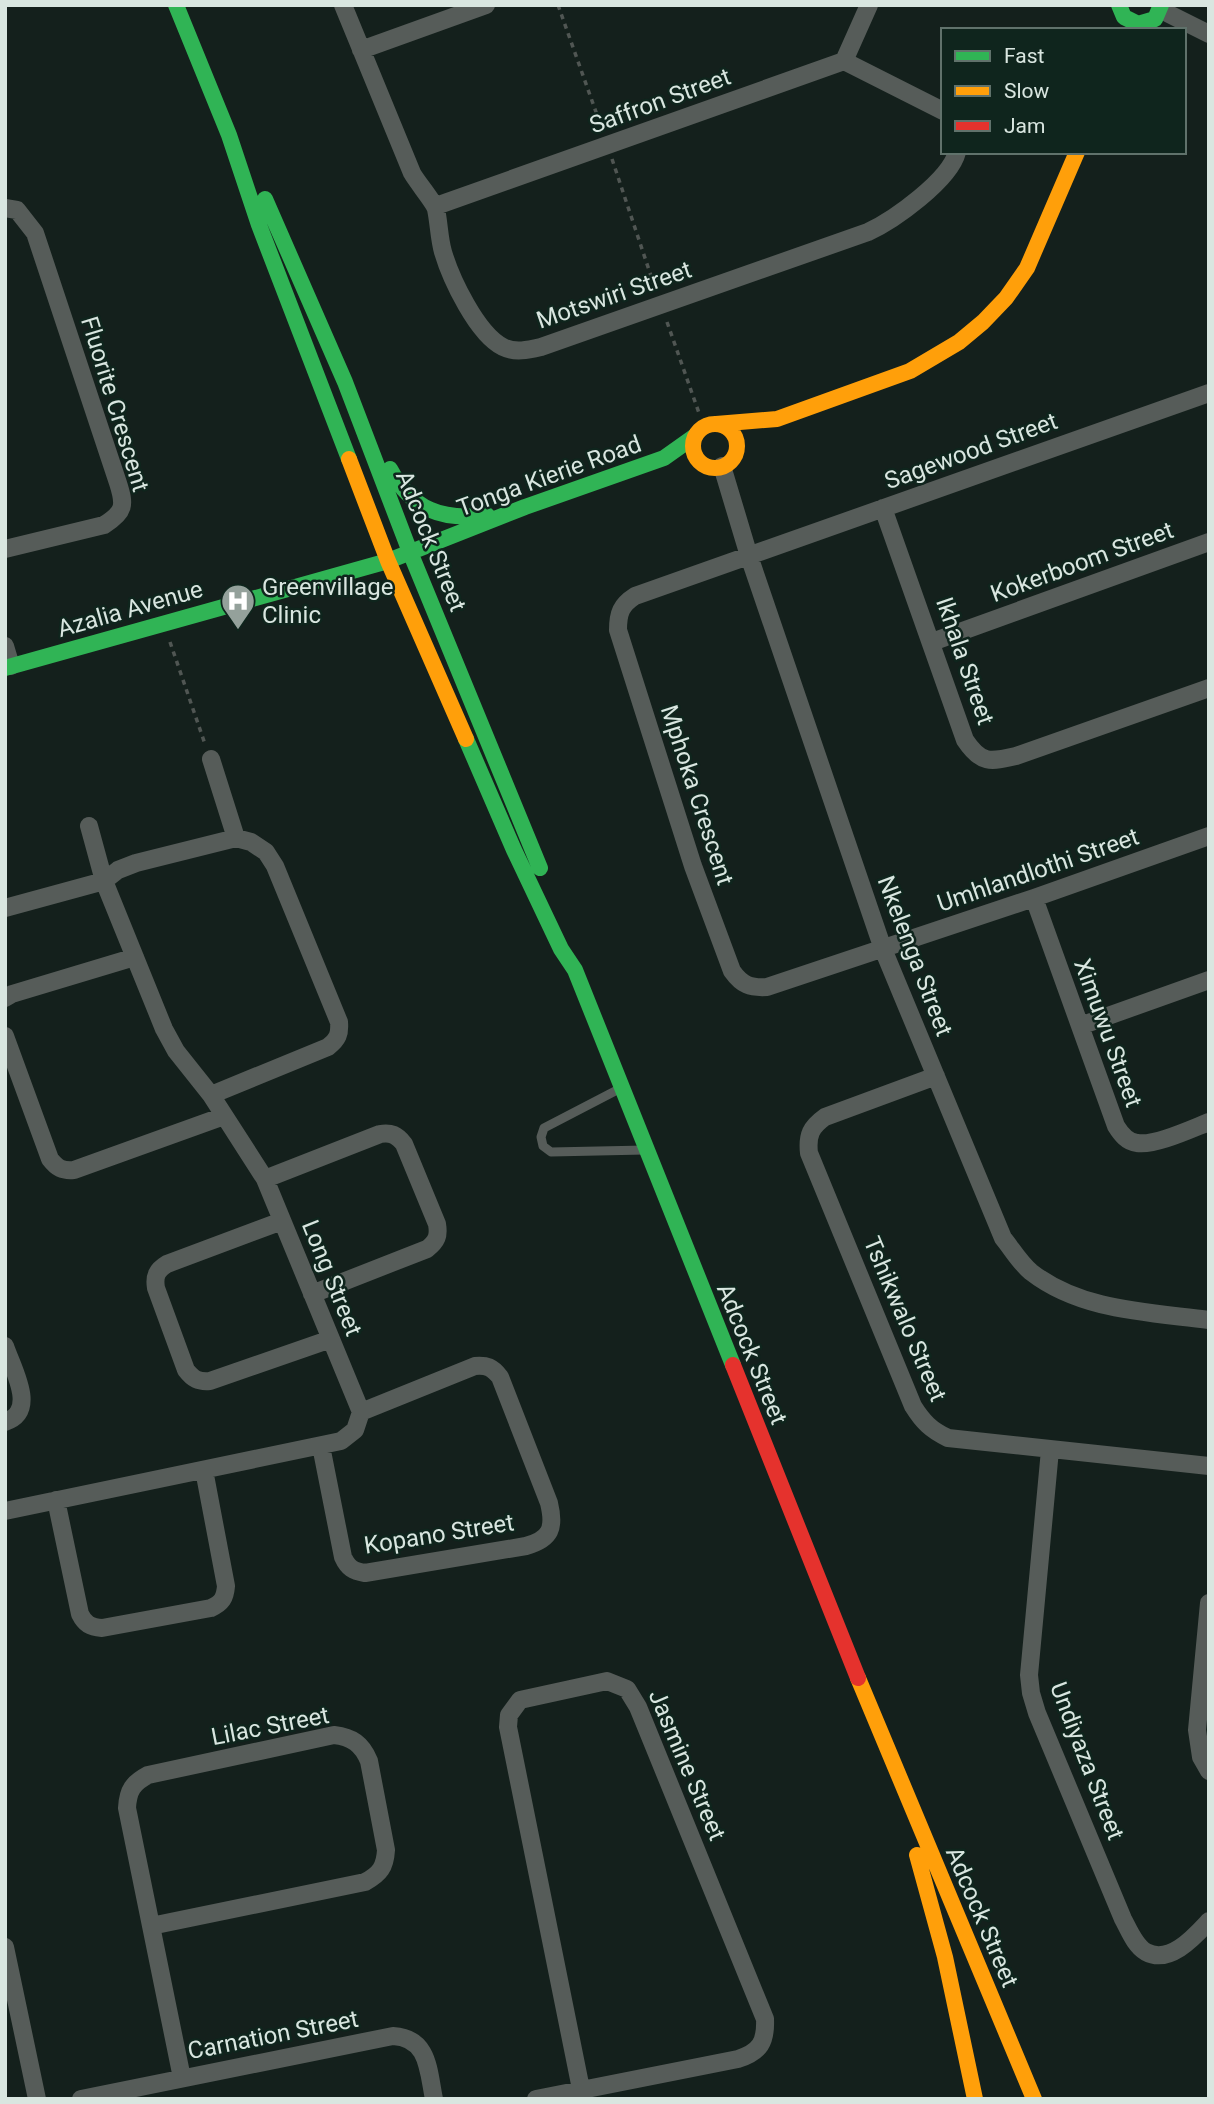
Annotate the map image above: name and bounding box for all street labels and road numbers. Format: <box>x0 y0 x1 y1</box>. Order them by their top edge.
street label: Saffron Street <box>586 62 735 139</box>
street label: Motswiri Street <box>533 255 695 335</box>
street label: Fluorite Crescent <box>75 313 155 495</box>
street label: Sagewood Street <box>881 407 1061 495</box>
street label: Tonga Kierie Road <box>453 430 645 522</box>
street label: Adcock Street <box>390 466 472 616</box>
street label: Kokerboom Street <box>987 516 1177 608</box>
street label: Azalia Avenue <box>54 575 206 643</box>
street label: Ikhala Street <box>930 594 1000 729</box>
street label: Mphoka Crescent <box>655 701 739 889</box>
street label: Umhlandlothi Street <box>934 822 1143 918</box>
street label: Nkelenga Street <box>872 872 958 1040</box>
street label: Ximuwu Street <box>1068 955 1148 1111</box>
street label: Long Street <box>296 1216 368 1340</box>
street label: Tshikwalo Street <box>858 1232 952 1406</box>
street label: Adcock Street <box>711 1279 793 1429</box>
street label: Kopano Street <box>362 1508 516 1560</box>
street label: Undiyaza Street <box>1044 1678 1130 1844</box>
street label: Jasmine Street <box>643 1686 731 1845</box>
street label: Lilac Street <box>209 1701 331 1751</box>
street label: Adcock Street <box>940 1843 1024 1991</box>
street label: Carnation Street <box>185 2005 361 2065</box>

